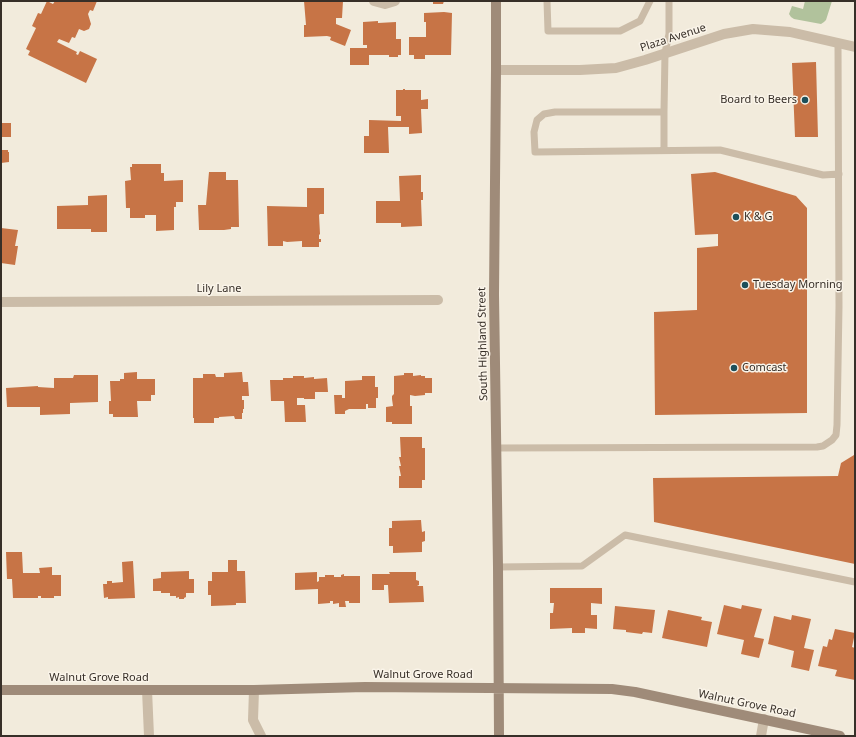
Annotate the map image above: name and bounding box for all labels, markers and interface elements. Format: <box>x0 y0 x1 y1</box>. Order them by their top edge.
street label: Plaza Avenue <box>638 21 708 55</box>
place label: Board to Beers <box>720 93 797 107</box>
marker: Board to Beers <box>800 95 810 105</box>
place label: K & G <box>744 210 773 224</box>
marker: K & G <box>731 212 741 222</box>
place label: Tuesday Morning <box>753 278 843 292</box>
marker: Tuesday Morning <box>740 280 750 290</box>
street label: Lily Lane <box>197 282 241 296</box>
street label: South Highland Street <box>475 287 491 401</box>
place label: Comcast <box>742 361 787 375</box>
marker: Comcast <box>729 363 739 373</box>
street label: Walnut Grove Road <box>373 668 473 682</box>
street label: Walnut Grove Road <box>49 671 149 685</box>
street label: Walnut Grove Road <box>697 687 797 721</box>

